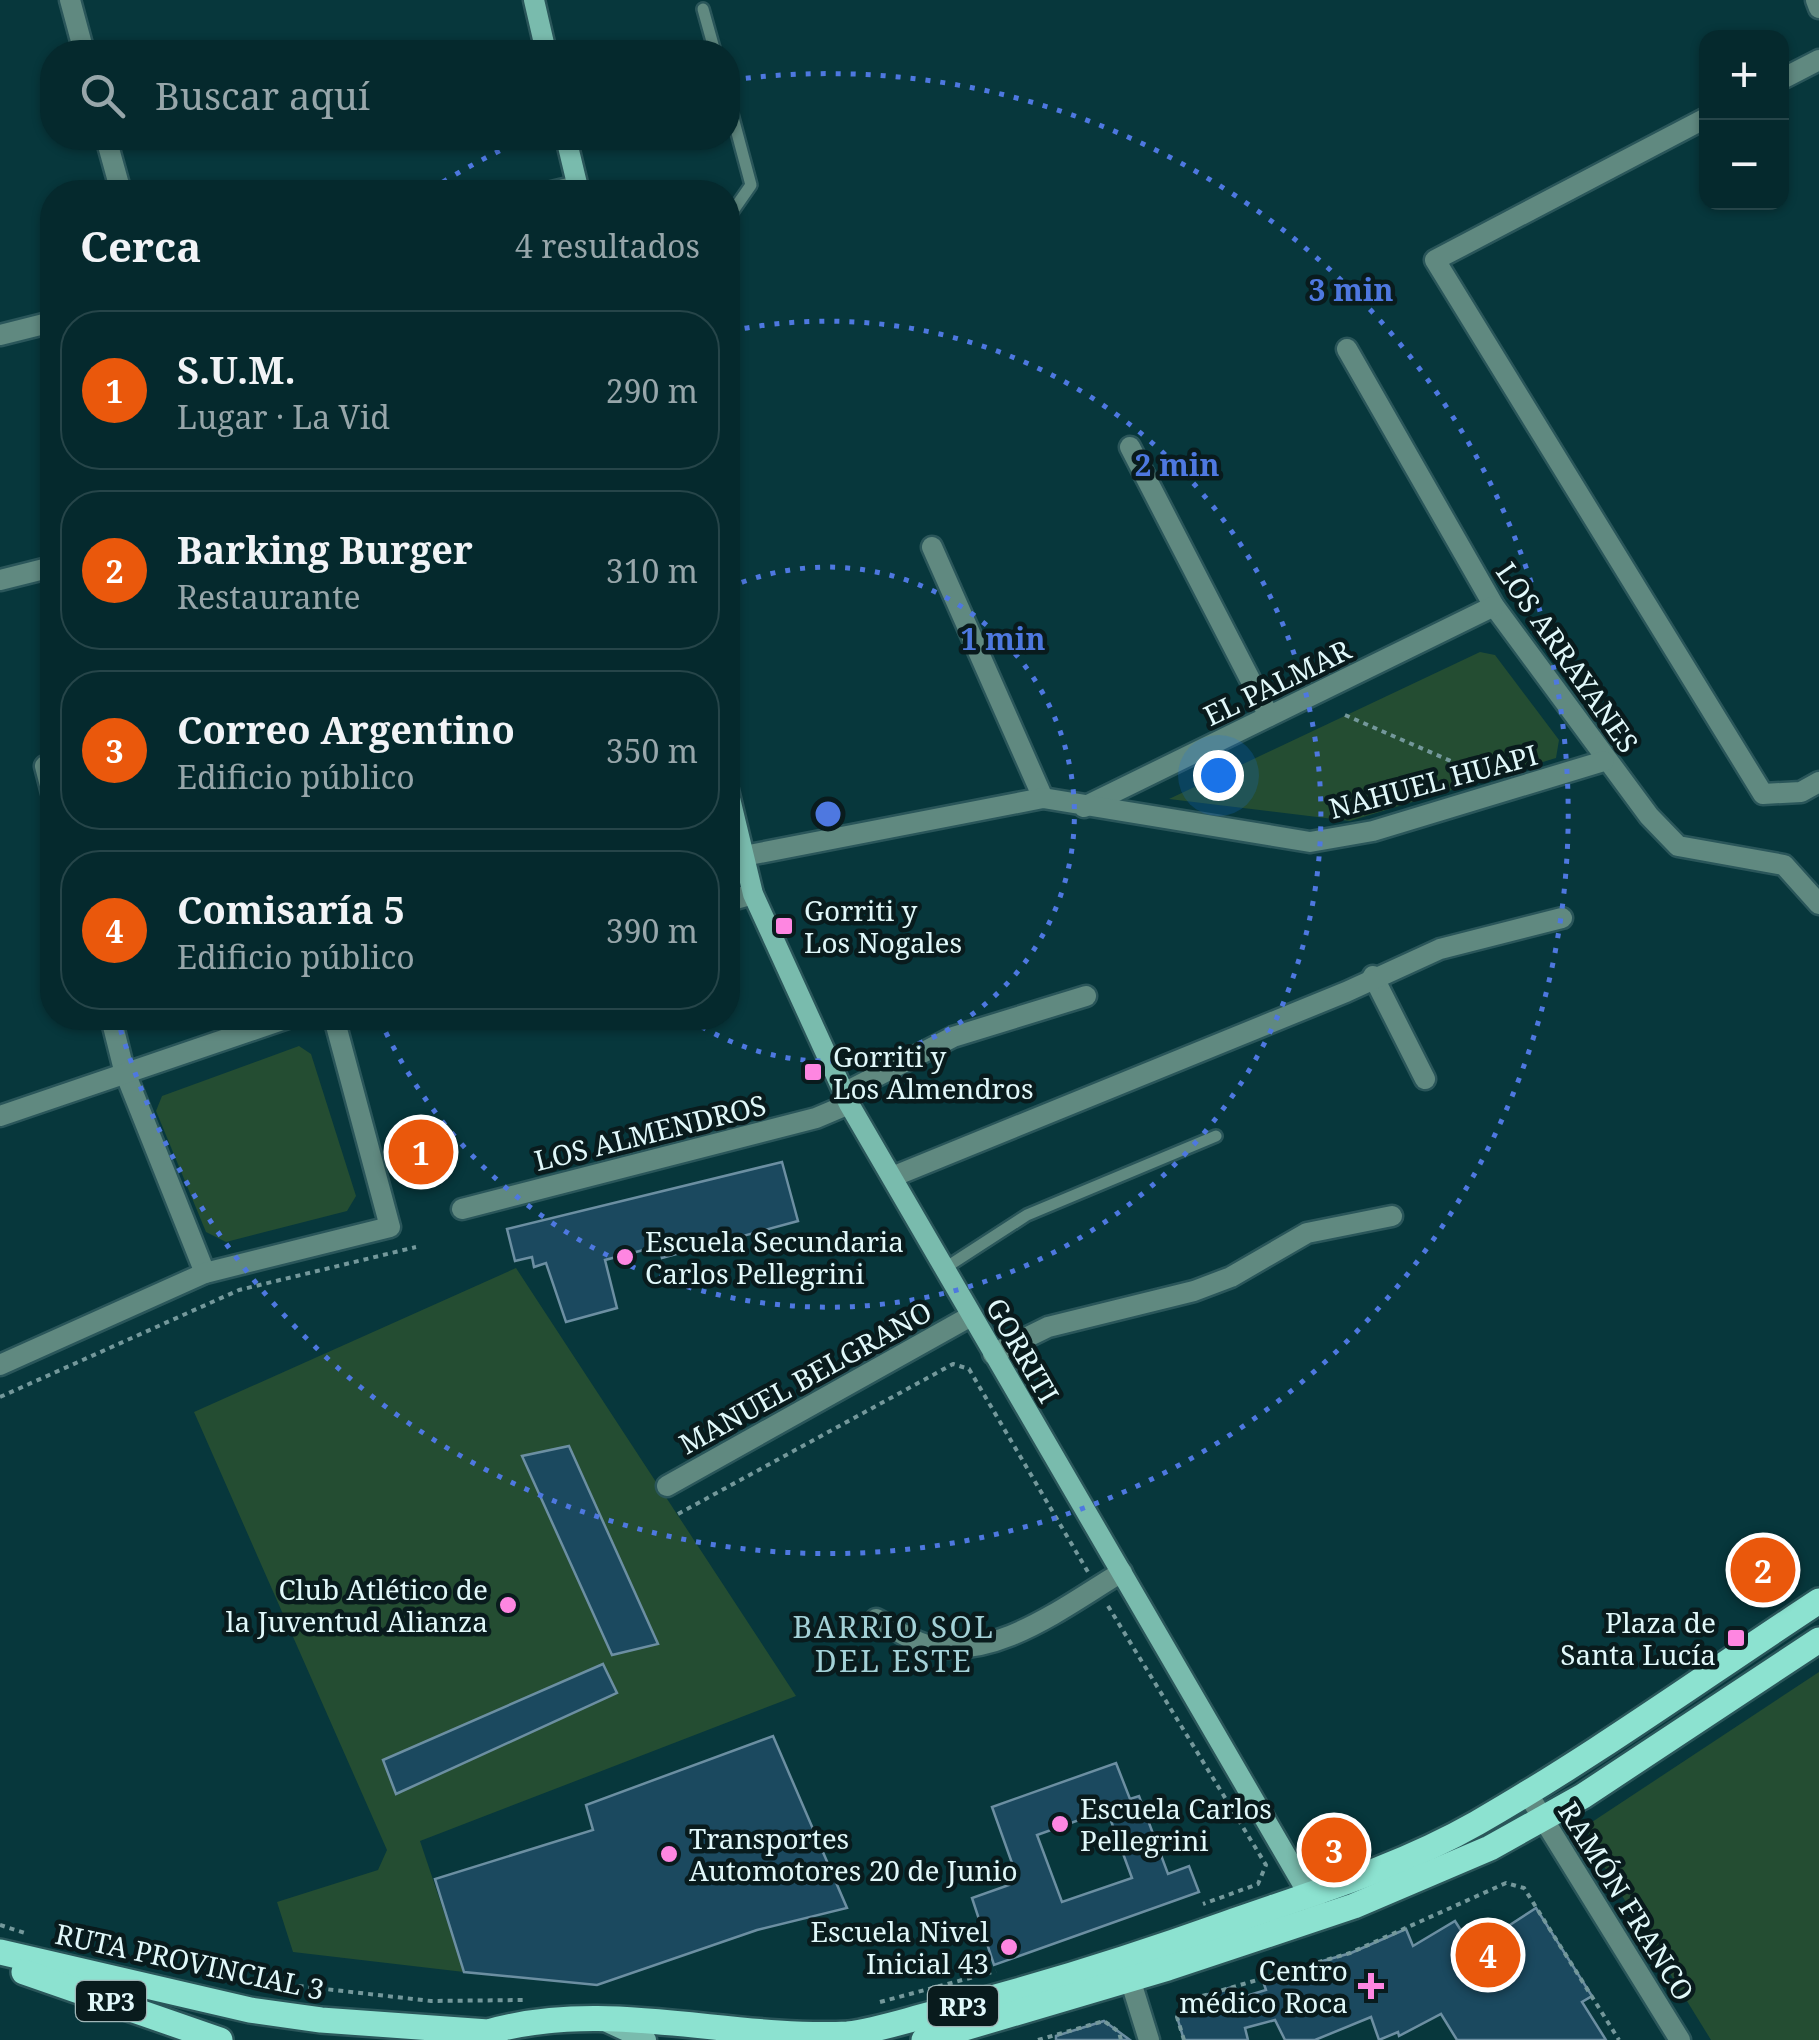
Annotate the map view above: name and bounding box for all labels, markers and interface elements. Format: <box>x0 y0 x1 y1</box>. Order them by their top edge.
map controls <box>1699 30 1789 210</box>
button: + <box>1699 30 1789 120</box>
search box <box>40 40 740 150</box>
icon: search <box>75 68 130 123</box>
text: Buscar aquí <box>155 69 370 121</box>
button: − <box>1699 120 1789 210</box>
text: Cerca <box>80 217 201 274</box>
text: 4 resultados <box>515 224 700 267</box>
text: 3 min <box>1309 269 1393 310</box>
text: S.U.M. <box>177 343 296 395</box>
text: 1 <box>105 369 124 412</box>
text: 290 m <box>606 369 698 412</box>
text: Lugar · La Vid <box>177 395 390 438</box>
text: 2 min <box>1135 444 1219 485</box>
text: Barking Burger <box>177 523 473 575</box>
text: 2 <box>105 549 124 592</box>
text: 310 m <box>606 549 698 592</box>
street label: LOS ARRAYANES <box>1488 554 1648 760</box>
text: Restaurante <box>177 575 361 618</box>
text: 1 min <box>961 618 1045 659</box>
street label: EL PALMAR <box>1197 630 1357 734</box>
text: Correo Argentino <box>177 703 515 755</box>
text: 3 <box>105 729 124 772</box>
text: 350 m <box>606 729 698 772</box>
street label: NAHUEL HUAPI <box>1325 735 1541 827</box>
your location <box>1193 750 1244 801</box>
text: Edificio público <box>177 755 415 798</box>
centre of rings <box>810 796 846 832</box>
text: Comisaría 5 <box>177 883 405 935</box>
place label: Gorriti y Los Nogales <box>804 891 962 961</box>
text: 4 <box>105 909 124 952</box>
text: 390 m <box>606 909 698 952</box>
marker: Gorriti y Los Nogales <box>773 915 795 937</box>
text: Edificio público <box>177 935 415 978</box>
place label: Gorriti y Los Almendros <box>833 1037 1034 1107</box>
marker: Gorriti y Los Almendros <box>802 1061 824 1083</box>
street label: LOS ALMENDROS <box>530 1085 770 1179</box>
pin: 1 <box>388 1114 454 1190</box>
place label: Escuela Secundaria Carlos Pellegrini <box>645 1222 904 1292</box>
marker: Escuela Secundaria Carlos Pellegrini <box>614 1246 636 1268</box>
street label: GORRITI <box>978 1291 1068 1409</box>
street label: MANUEL BELGRANO <box>672 1292 938 1462</box>
pin: 2 <box>1730 1532 1796 1608</box>
place label: Club Atlético de la Juventud Alianza <box>226 1570 488 1640</box>
marker: Club Atlético de la Juventud Alianza <box>497 1594 519 1616</box>
place label: Plaza de Santa Lucía <box>1560 1603 1716 1673</box>
district label: BARRIO SOL DEL ESTE <box>793 1606 995 1681</box>
marker: Plaza de Santa Lucía <box>1725 1627 1747 1649</box>
place label: Escuela Carlos Pellegrini <box>1080 1789 1272 1859</box>
street label: RAMÓN FRANCO <box>1551 1794 1703 2008</box>
pin: 3 <box>1302 1812 1366 1888</box>
marker: Escuela Carlos Pellegrini <box>1049 1813 1071 1835</box>
place label: Transportes Automotores 20 de Junio <box>689 1819 1018 1889</box>
marker: Transportes Automotores 20 de Junio <box>658 1843 680 1865</box>
place label: Escuela Nivel Inicial 43 <box>810 1912 989 1982</box>
street label: RUTA PROVINCIAL 3 <box>52 1914 328 2008</box>
pin: 4 <box>1456 1918 1520 1992</box>
marker: Escuela Nivel Inicial 43 <box>998 1936 1020 1958</box>
place label: Centro médico Roca <box>1179 1951 1348 2021</box>
marker: Centro médico Roca <box>1358 1973 1384 1999</box>
road number: RP3 <box>76 1981 146 2021</box>
road number: RP3 <box>928 1986 998 2026</box>

